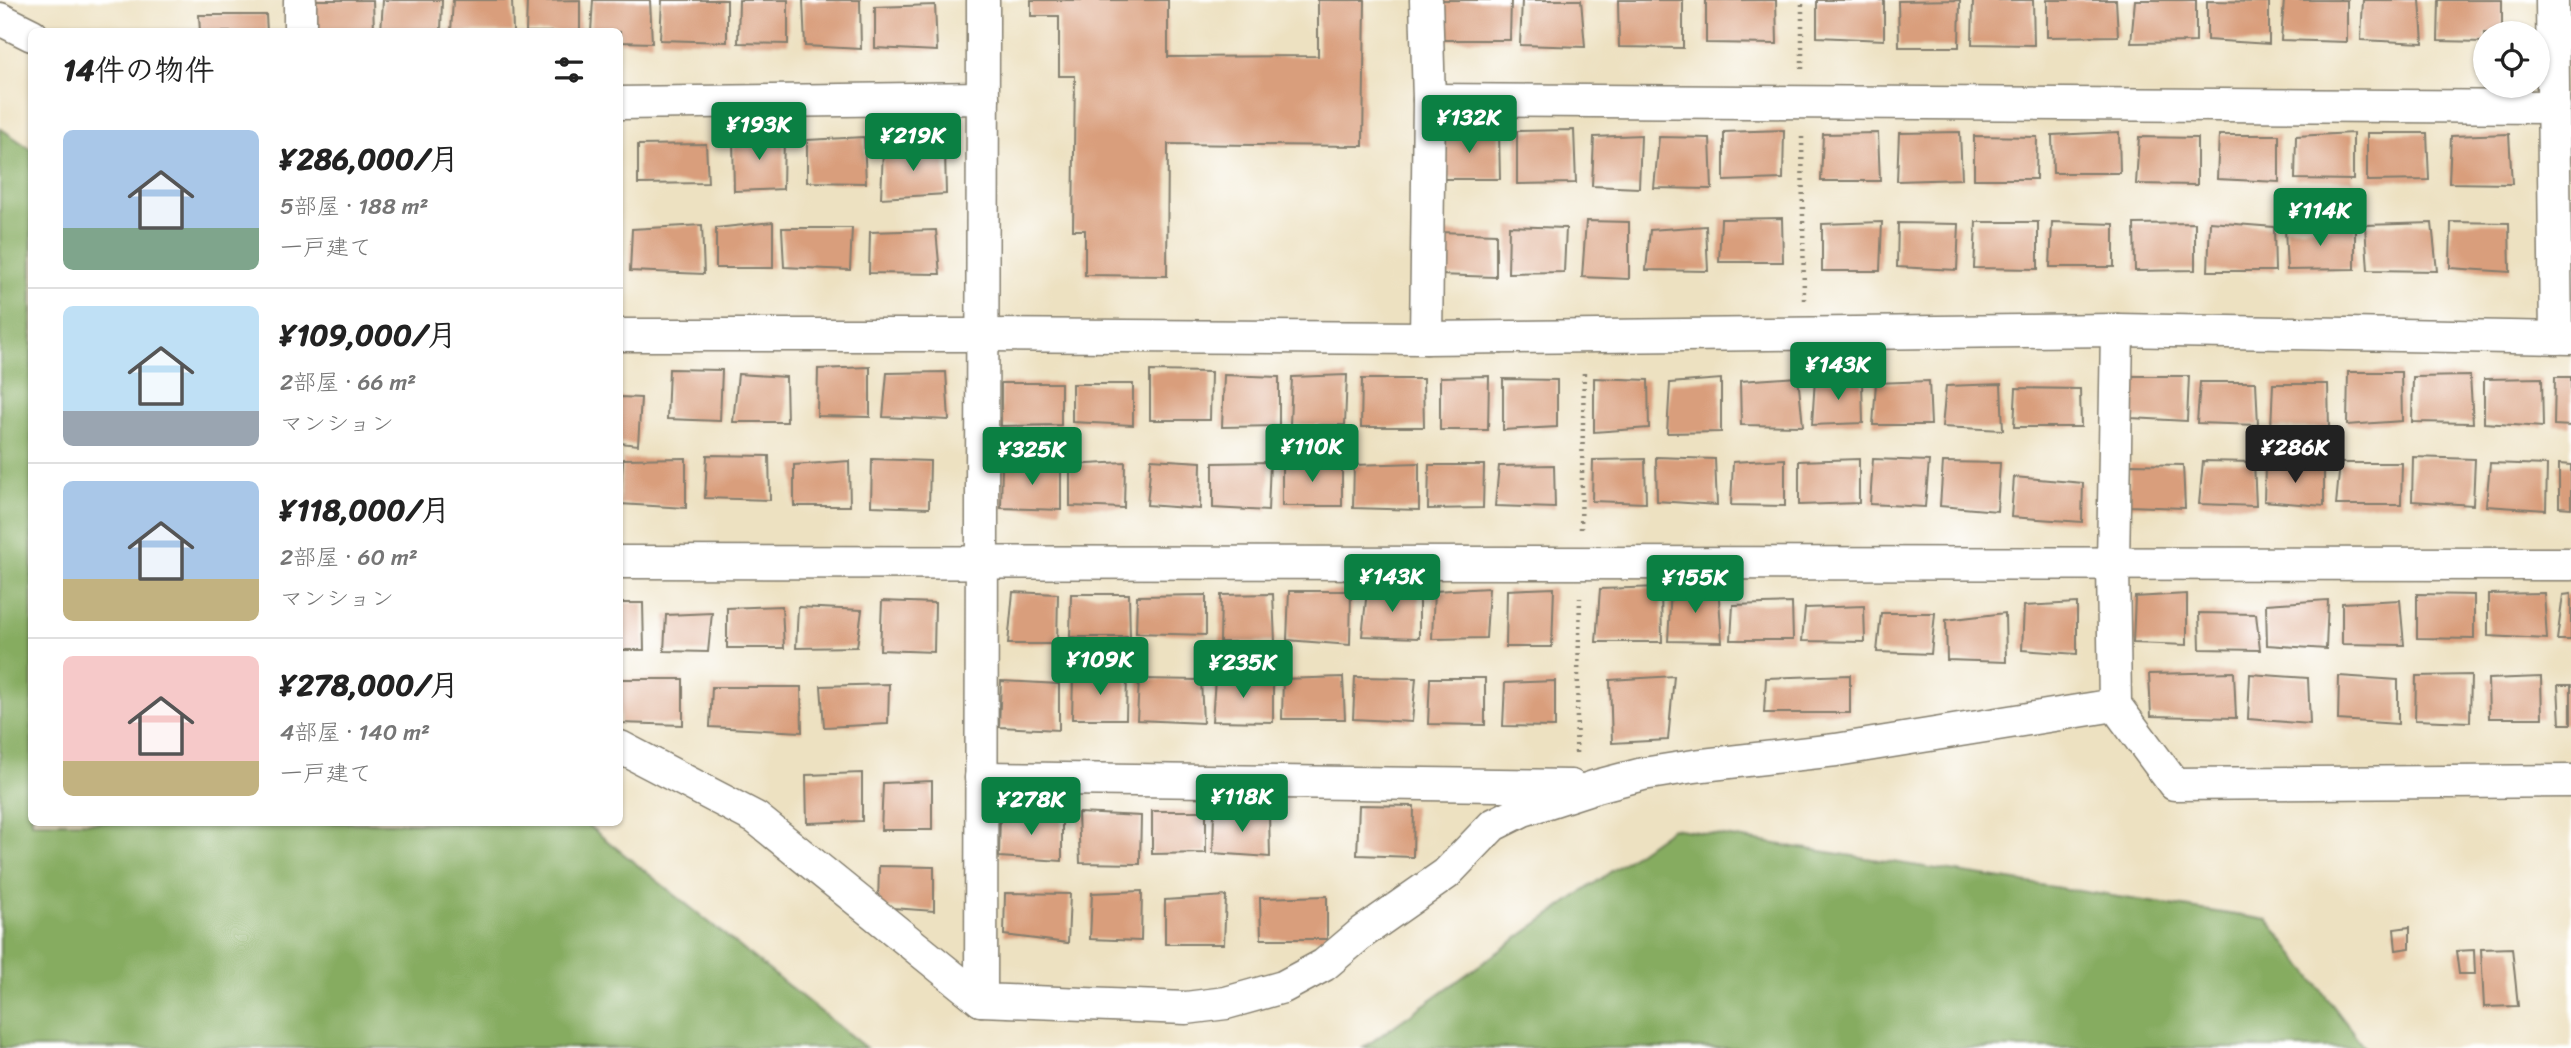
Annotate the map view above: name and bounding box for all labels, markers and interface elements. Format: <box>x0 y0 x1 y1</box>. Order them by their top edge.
map controls <box>2473 21 2550 98</box>
button: locate <box>2473 21 2550 98</box>
text: 14件の物件 <box>63 43 215 97</box>
icon: filters <box>550 51 588 89</box>
pin: ¥132K <box>1420 96 1518 155</box>
text: ¥132K <box>1438 97 1500 138</box>
pin: ¥193K <box>710 102 808 162</box>
text: ¥193K <box>727 104 791 145</box>
pin: ¥219K <box>864 114 962 173</box>
text: ¥219K <box>881 115 945 156</box>
text: ¥286,000/月 <box>280 132 459 186</box>
icon: home <box>119 158 203 242</box>
text: 5部屋 · 188 m² <box>280 186 428 227</box>
pin: ¥114K <box>2271 188 2369 248</box>
text: ¥114K <box>2290 190 2350 231</box>
text: 一戸建て <box>280 227 372 268</box>
text: ¥109,000/月 <box>280 308 457 362</box>
icon: home <box>119 334 203 418</box>
pin: ¥143K <box>1789 342 1887 402</box>
text: ¥143K <box>1806 344 1870 385</box>
text: 2部屋 · 66 m² <box>280 362 416 403</box>
text: マンション <box>280 403 394 444</box>
pin: ¥110K <box>1263 424 1361 484</box>
text: ¥110K <box>1281 426 1343 467</box>
pin: ¥286K <box>2246 426 2344 485</box>
text: ¥286K <box>2262 427 2328 468</box>
pin: ¥325K <box>983 428 1081 487</box>
text: ¥325K <box>999 429 1065 470</box>
text: ¥118,000/月 <box>280 483 450 537</box>
icon: home <box>119 509 203 593</box>
text: 2部屋 · 60 m² <box>280 537 418 578</box>
pin: ¥143K <box>1343 554 1441 614</box>
text: ¥143K <box>1360 556 1424 597</box>
pin: ¥155K <box>1646 556 1744 615</box>
text: ¥155K <box>1663 557 1727 598</box>
text: マンション <box>280 578 394 619</box>
pin: ¥109K <box>1051 638 1149 697</box>
text: ¥109K <box>1067 639 1133 680</box>
pin: ¥235K <box>1194 640 1292 700</box>
text: ¥235K <box>1210 642 1276 683</box>
text: ¥278,000/月 <box>280 658 459 712</box>
icon: home <box>119 684 203 768</box>
text: 4部屋 · 140 m² <box>280 712 430 753</box>
text: 一戸建て <box>280 753 372 794</box>
pin: ¥118K <box>1193 774 1291 834</box>
text: ¥118K <box>1212 776 1272 817</box>
pin: ¥278K <box>982 778 1080 837</box>
text: ¥278K <box>997 779 1065 820</box>

